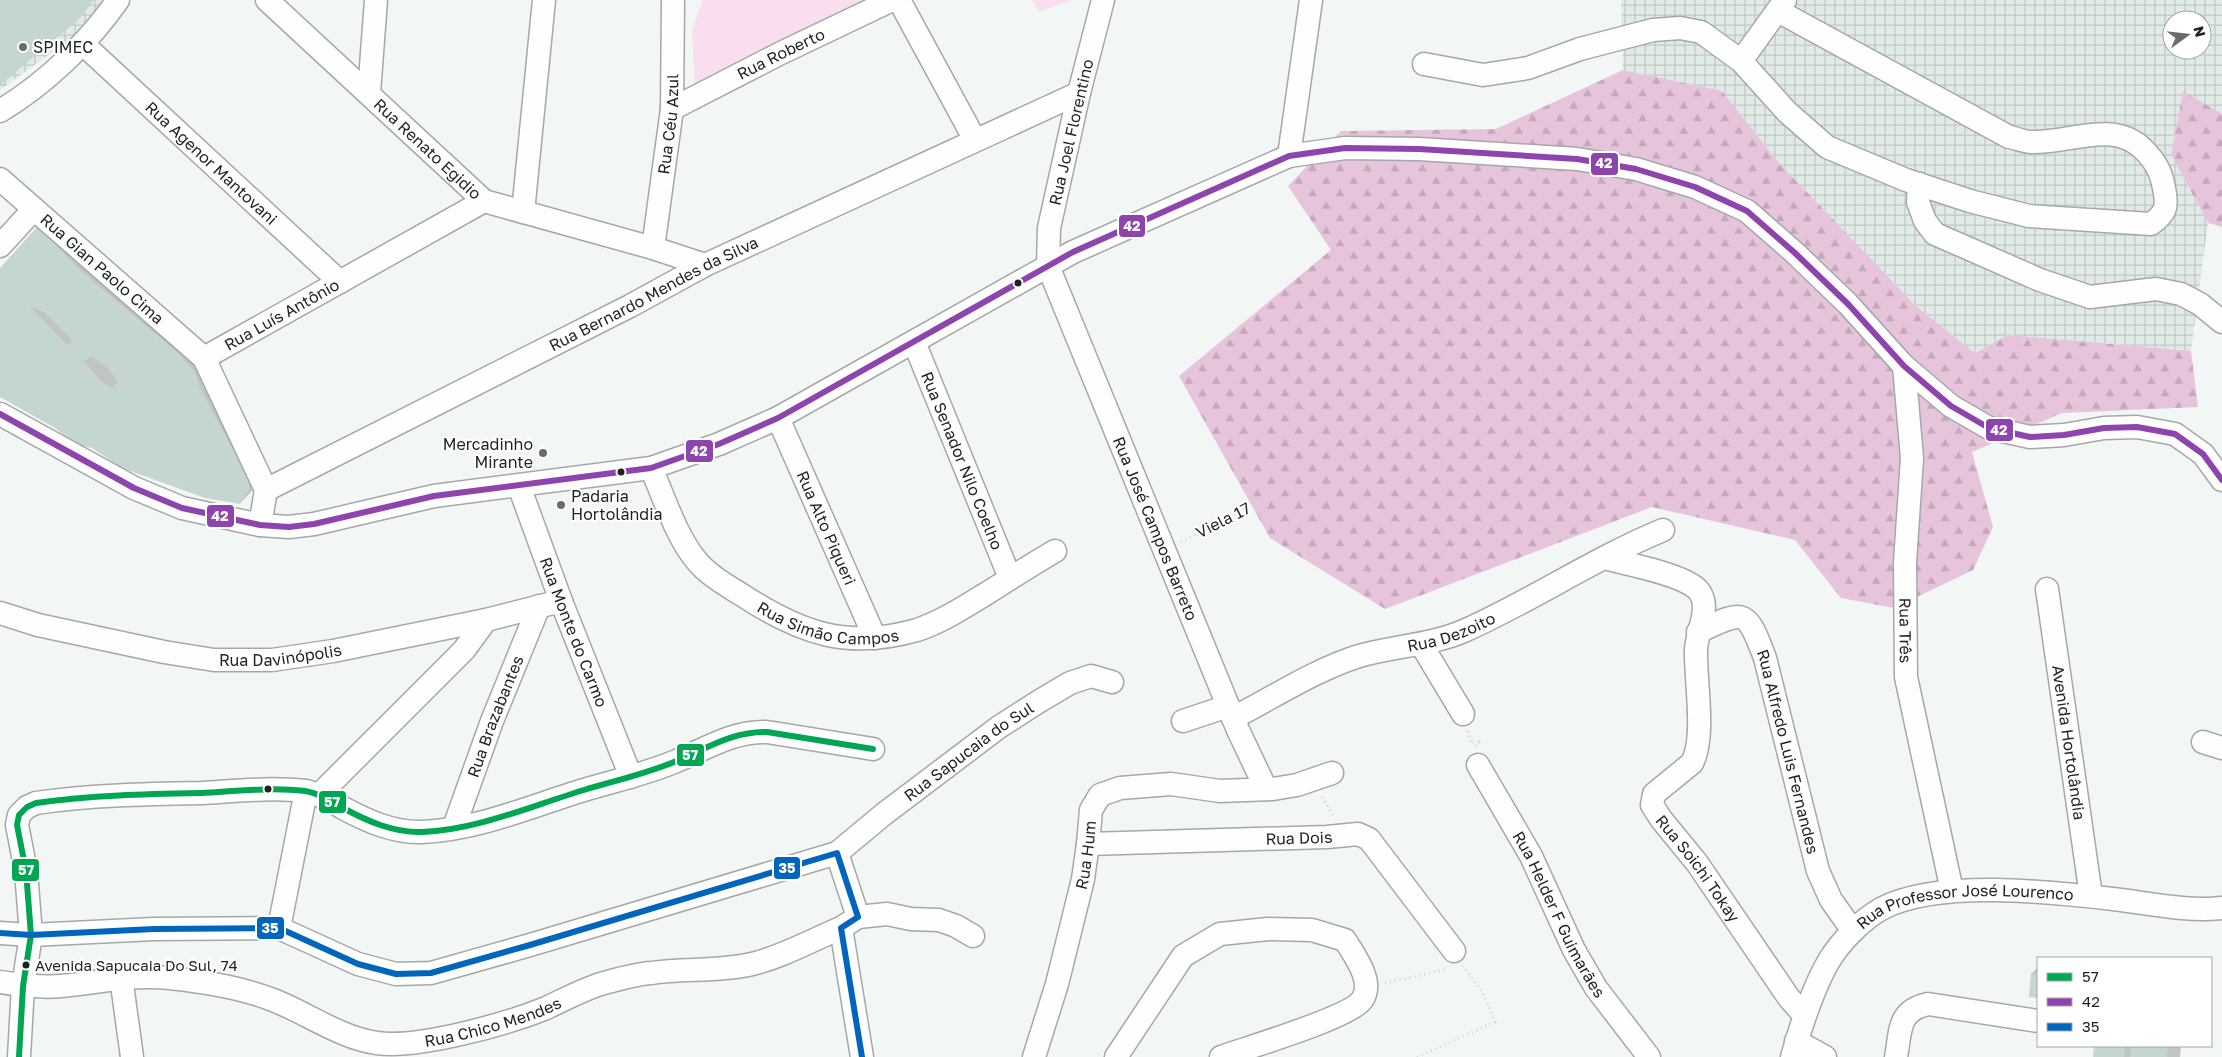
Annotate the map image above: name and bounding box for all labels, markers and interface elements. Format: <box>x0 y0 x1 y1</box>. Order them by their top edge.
north arrow <box>2162 10 2212 60</box>
street label: Rua Roberto <box>734 24 828 84</box>
text: N <box>2190 24 2210 39</box>
place label: SPIMEC <box>33 37 93 57</box>
marker: SPIMEC <box>17 41 29 53</box>
street label: Rua Joel Florentino <box>1044 57 1098 207</box>
street label: Rua Céu Azul <box>653 74 682 176</box>
street label: Rua Renato Egidio <box>370 94 486 204</box>
street label: Rua Agenor Mantovani <box>141 97 282 229</box>
line badge: 42 <box>1590 152 1619 176</box>
text: 42 <box>1595 154 1613 171</box>
street label: Rua Gian Paolo Cima <box>36 209 168 328</box>
line badge: 42 <box>1118 214 1146 238</box>
text: 42 <box>1123 217 1141 234</box>
street label: Rua Bernardo Mendes da Silva <box>546 232 761 355</box>
street label: Rua Luís Antônio <box>221 274 343 355</box>
unlabelled marker <box>1013 278 1023 288</box>
street label: Rua Senador Nilo Coelho <box>917 368 1007 553</box>
line badge: 42 <box>1985 418 2014 442</box>
text: 42 <box>1990 421 2008 438</box>
place label: Mercadinho Mirante <box>443 434 533 472</box>
street label: Rua José Campos Barreto <box>1109 434 1202 623</box>
line badge: 42 <box>685 439 714 463</box>
text: 42 <box>690 442 708 459</box>
marker: Mercadinho Mirante <box>537 447 549 459</box>
unlabelled marker <box>616 467 626 477</box>
street label: Rua Alto Piqueri <box>793 468 860 588</box>
place label: Padaria Hortolândia <box>571 486 663 524</box>
street label: Viela 17 <box>1192 498 1254 542</box>
marker: Padaria Hortolândia <box>555 499 567 511</box>
line badge: 42 <box>206 504 235 528</box>
text: 42 <box>211 507 229 524</box>
street label: Rua Monte do Carmo <box>536 554 612 710</box>
street label: Rua Simão Campos <box>754 597 900 649</box>
street label: Rua Três <box>1895 598 1916 663</box>
street label: Rua Dezoito <box>1406 608 1498 656</box>
street label: Rua Davinópolis <box>219 639 343 670</box>
street label: Rua Alfredo Luis Fernandes <box>1753 646 1823 856</box>
street label: Rua Brazabantes <box>463 652 528 780</box>
street label: Avenida Hortolândia <box>2048 664 2090 821</box>
street label: Rua Sapucaia do Sul <box>900 698 1037 805</box>
line badge: 57 <box>676 743 705 767</box>
text: 57 <box>682 746 698 763</box>
unlabelled marker <box>263 784 273 794</box>
line badge: 57 <box>318 790 347 814</box>
text: 57 <box>324 793 340 810</box>
street label: Rua Soichi Tokay <box>1652 811 1744 926</box>
street label: Rua Hum <box>1071 820 1100 891</box>
street label: Rua Dois <box>1265 827 1333 849</box>
street label: Rua Helder F Guimarães <box>1509 827 1610 1002</box>
line badge: 35 <box>773 856 801 880</box>
line badge: 57 <box>11 858 40 882</box>
text: 35 <box>778 859 796 876</box>
text: 57 <box>18 861 34 878</box>
street label: Rua Professor José Lourenco <box>1852 880 2074 933</box>
line badge: 35 <box>256 916 285 940</box>
text: 35 <box>261 919 279 936</box>
place label: Avenida Sapucaia Do Sul, 74 <box>35 956 238 974</box>
legend <box>2037 957 2212 1047</box>
marker: Avenida Sapucaia Do Sul, 74 <box>21 960 31 970</box>
text: 57 <box>2082 967 2099 985</box>
street label: Rua Chico Mendes <box>423 992 564 1051</box>
text: 42 <box>2082 992 2100 1010</box>
text: 35 <box>2082 1017 2099 1035</box>

